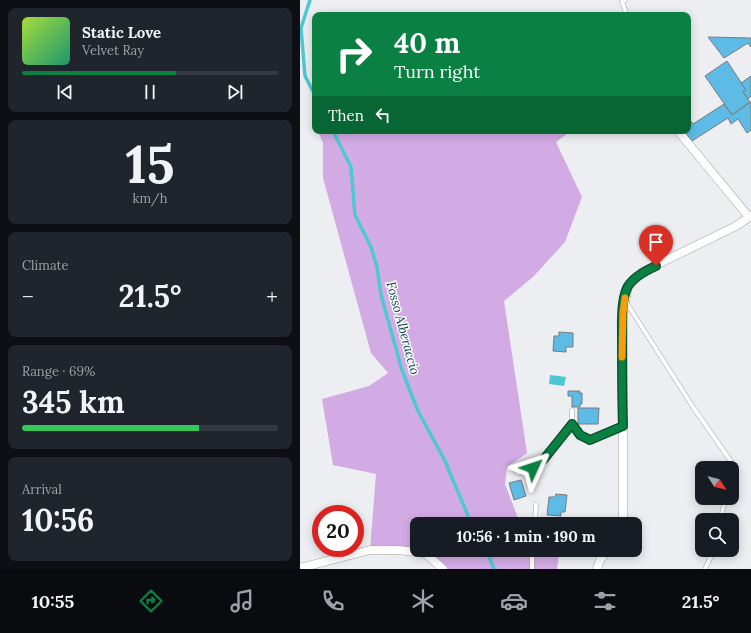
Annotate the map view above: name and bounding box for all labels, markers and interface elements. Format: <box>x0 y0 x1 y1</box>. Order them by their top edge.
text: Static Love <box>82 23 161 42</box>
text: 40 m <box>394 25 460 61</box>
icon: right <box>328 28 380 80</box>
text: Velvet Ray <box>82 42 144 59</box>
text: Turn right <box>394 60 480 83</box>
icon: previous <box>54 81 76 103</box>
icon: pause <box>139 81 161 103</box>
icon: next <box>224 81 246 103</box>
icon: left <box>372 104 394 126</box>
text: Then <box>328 106 364 125</box>
text: 15 <box>125 131 175 197</box>
text: km/h <box>132 190 168 207</box>
pin <box>639 225 673 266</box>
icon: arrive <box>645 231 667 253</box>
text: Climate <box>22 257 69 274</box>
text: 21.5° <box>119 277 181 315</box>
water label: Fosso Alberaccio <box>382 280 424 377</box>
text: − <box>22 282 34 310</box>
text: + <box>266 282 278 310</box>
text: Range · 69% <box>22 363 95 380</box>
text: 345 km <box>22 383 125 421</box>
position arrow <box>512 447 554 489</box>
north arrow <box>695 461 739 505</box>
map controls <box>695 461 739 557</box>
text: Arrival <box>22 481 62 498</box>
text: 10:56 <box>22 501 94 539</box>
speed limit sign: 20 <box>312 505 364 557</box>
button: search <box>695 513 739 557</box>
text: 10:56 · 1 min · 190 m <box>457 527 596 546</box>
icon: directions <box>137 587 165 615</box>
icon: music <box>228 587 256 615</box>
icon: phone <box>319 587 347 615</box>
icon: climate <box>409 587 437 615</box>
icon: car <box>500 587 528 615</box>
icon: filters <box>591 587 619 615</box>
text: 10:55 <box>31 590 74 613</box>
text: 21.5° <box>682 590 720 613</box>

